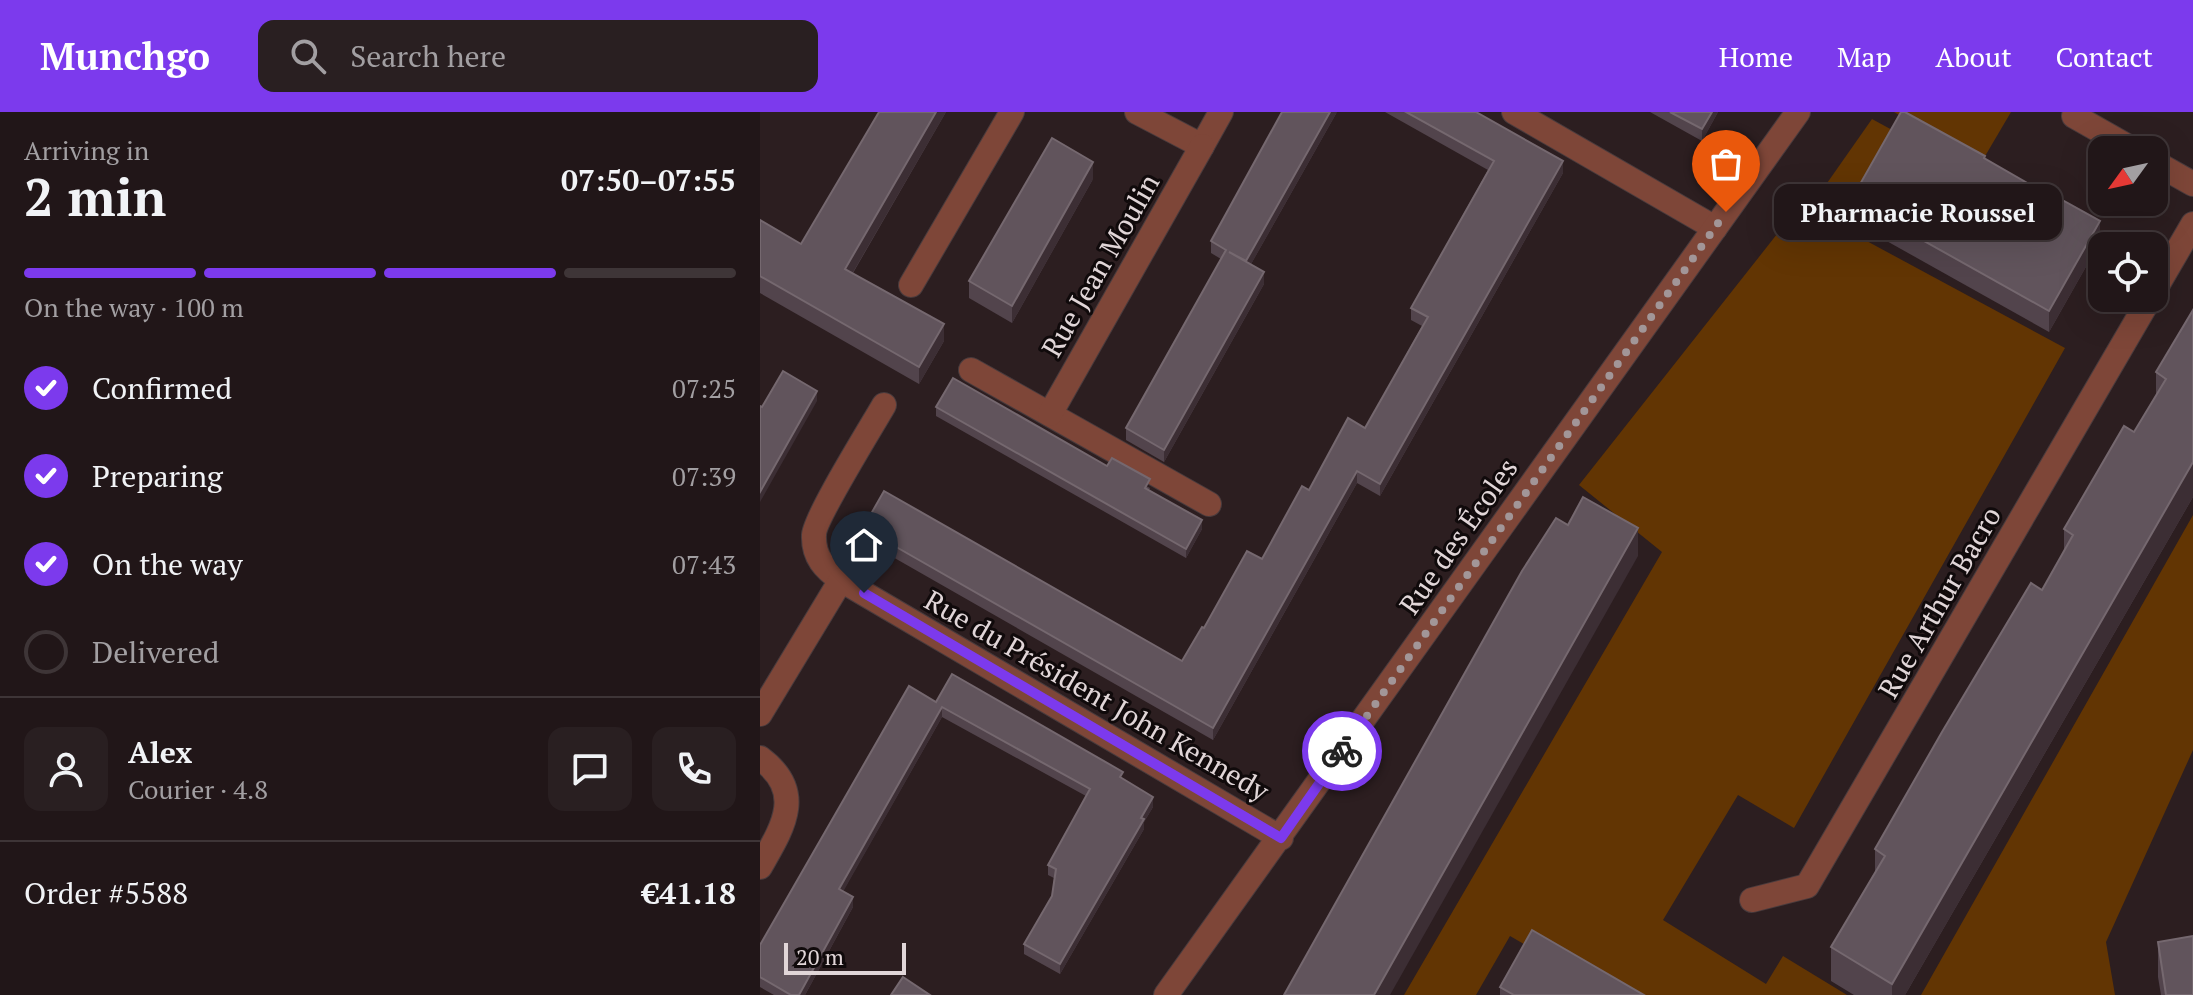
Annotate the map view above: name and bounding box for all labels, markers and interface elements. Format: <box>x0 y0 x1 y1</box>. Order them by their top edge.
search box <box>258 20 818 92</box>
text: Munchgo <box>40 31 210 81</box>
icon: search <box>286 34 330 78</box>
text: Search here <box>350 36 506 76</box>
text: Home <box>1719 38 1793 75</box>
text: Map <box>1837 38 1891 75</box>
text: About <box>1935 38 2012 75</box>
text: Contact <box>2056 38 2153 75</box>
pin <box>1692 130 1760 212</box>
text: Arriving in <box>24 133 149 167</box>
north arrow <box>2088 136 2168 216</box>
map controls <box>2088 136 2168 312</box>
icon: bag <box>1704 142 1748 186</box>
text: 07:50–07:55 <box>561 160 736 200</box>
text: 2 min <box>24 162 166 231</box>
street label: Rue Jean Moulin <box>1033 167 1168 363</box>
callout: Pharmacie Roussel <box>1774 184 2062 240</box>
text: Pharmacie Roussel <box>1801 195 2035 229</box>
button: locate <box>2088 232 2168 312</box>
text: On the way · 100 m <box>24 290 244 324</box>
icon: check <box>24 366 68 410</box>
text: Confirmed <box>92 368 232 408</box>
text: 07:25 <box>672 371 736 405</box>
street label: Rue des Écoles <box>1391 451 1525 621</box>
icon: check <box>24 454 68 498</box>
text: Preparing <box>92 456 223 496</box>
text: 07:39 <box>672 459 736 493</box>
street label: Rue Arthur Bacro <box>1869 500 2009 704</box>
pin <box>830 511 898 593</box>
icon: home <box>842 523 886 567</box>
icon: check <box>24 542 68 586</box>
text: On the way <box>92 544 243 584</box>
text: 07:43 <box>672 547 736 581</box>
street label: Rue du Président John Kennedy <box>918 581 1276 809</box>
text: Delivered <box>92 632 219 672</box>
courier <box>1302 711 1382 791</box>
button: person <box>24 727 108 811</box>
button: chat <box>548 727 632 811</box>
button: phone <box>652 727 736 811</box>
icon: bike <box>1320 729 1364 773</box>
text: Alex <box>128 732 192 772</box>
text: Courier · 4.8 <box>128 772 268 806</box>
text: Order #5588 <box>24 873 188 913</box>
text: €41.18 <box>642 873 736 913</box>
scale bar <box>784 939 906 975</box>
text: 20 m <box>796 942 844 971</box>

